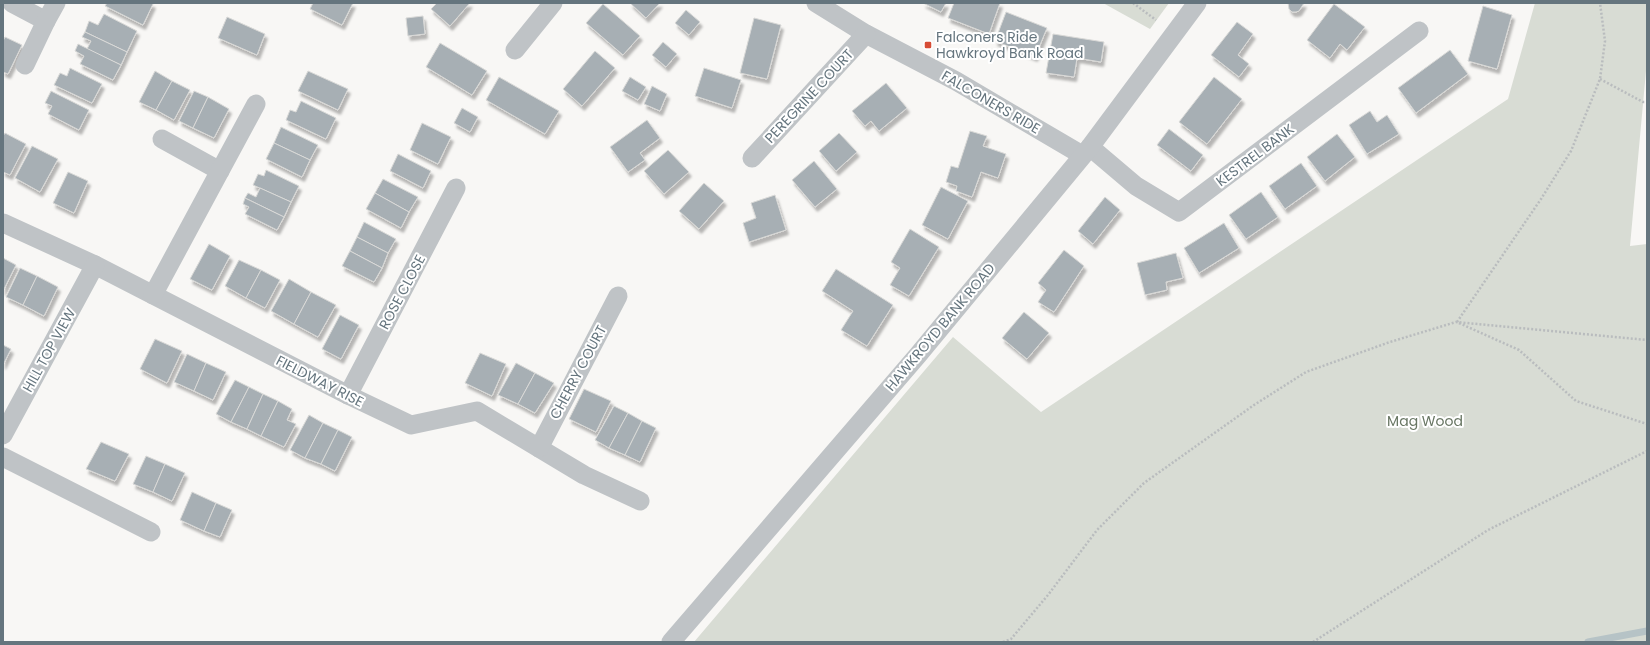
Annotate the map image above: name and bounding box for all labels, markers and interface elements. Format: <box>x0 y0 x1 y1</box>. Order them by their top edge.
place label: Falconers Ride Hawkroyd Bank Road <box>936 27 1083 63</box>
marker: Falconers Ride Hawkroyd Bank Road <box>923 40 933 50</box>
street label: PEREGRINE COURT <box>760 44 858 147</box>
street label: FALCONERS RIDE <box>938 66 1044 138</box>
street label: KESTREL BANK <box>1212 119 1299 191</box>
street label: ROSE CLOSE <box>374 251 430 333</box>
street label: HAWKROYD BANK ROAD <box>880 259 1000 395</box>
street label: HILL TOP VIEW <box>18 304 80 396</box>
street label: CHERRY COURT <box>545 321 611 423</box>
street label: FIELDWAY RISE <box>273 350 367 412</box>
park label: Mag Wood <box>1387 411 1463 431</box>

